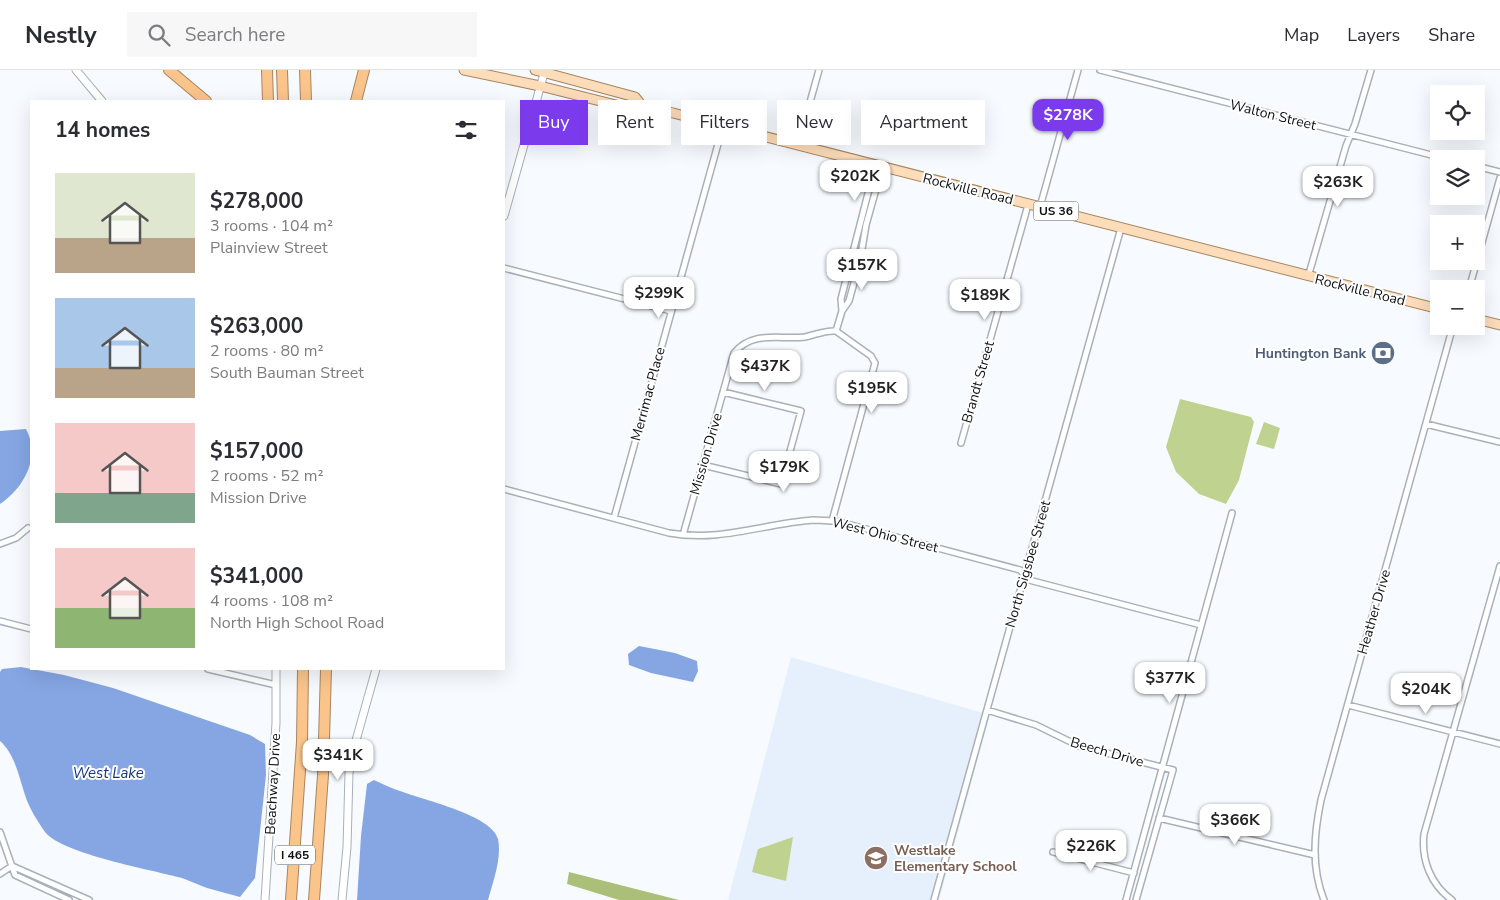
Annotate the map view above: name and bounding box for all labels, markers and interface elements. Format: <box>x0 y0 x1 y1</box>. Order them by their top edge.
search box <box>127 12 477 57</box>
text: Nestly <box>25 19 97 51</box>
icon: search <box>145 21 173 49</box>
text: Search here <box>185 22 285 48</box>
text: Map <box>1284 23 1319 47</box>
text: Layers <box>1347 23 1400 47</box>
text: Share <box>1428 23 1475 47</box>
map controls <box>1430 85 1485 335</box>
button: locate <box>1430 85 1485 140</box>
street label: Walton Street <box>1228 95 1318 135</box>
pin: $278K <box>1033 98 1103 141</box>
chip: Buy <box>520 100 588 145</box>
chip: Rent <box>598 100 671 145</box>
chip: Filters <box>681 100 767 145</box>
chip: New <box>777 100 851 145</box>
chip: Apartment <box>861 100 985 145</box>
text: $278K <box>1043 104 1093 126</box>
text: 14 homes <box>55 116 150 144</box>
icon: filters <box>452 116 480 144</box>
button: layers <box>1430 150 1485 205</box>
pin: $202K <box>820 160 890 202</box>
text: $202K <box>830 165 880 187</box>
pin: $263K <box>1303 166 1373 208</box>
street label: Rockville Road <box>921 169 1015 209</box>
text: $263K <box>1313 171 1363 193</box>
text: $278,000 <box>210 187 303 215</box>
icon: home <box>95 193 155 253</box>
road number: US 36 <box>1034 202 1078 220</box>
text: 3 rooms · 104 m² <box>210 215 333 237</box>
button: + <box>1430 215 1485 270</box>
text: Plainview Street <box>210 237 328 259</box>
pin: $157K <box>827 248 897 291</box>
text: $157K <box>837 254 887 276</box>
street label: Rockville Road <box>1313 270 1407 310</box>
pin: $299K <box>624 276 694 319</box>
pin: $189K <box>950 278 1020 321</box>
button: − <box>1430 280 1485 335</box>
text: $299K <box>634 282 684 304</box>
text: $189K <box>960 284 1010 306</box>
text: $263,000 <box>210 312 303 340</box>
icon: home <box>95 318 155 378</box>
street label: Brandt Street <box>957 339 999 425</box>
text: 2 rooms · 80 m² <box>210 340 323 362</box>
bank icon: Huntington Bank <box>1370 340 1396 366</box>
place label: Huntington Bank <box>1255 344 1366 363</box>
street label: Merrimac Place <box>626 345 670 443</box>
pin: $437K <box>730 350 800 392</box>
text: $437K <box>740 355 790 377</box>
text: South Bauman Street <box>210 362 364 384</box>
pin: $195K <box>837 372 907 414</box>
text: $195K <box>847 377 897 399</box>
street label: Mission Drive <box>685 411 727 497</box>
text: $157,000 <box>210 437 303 465</box>
icon: home <box>95 443 155 503</box>
pin: $179K <box>749 450 819 493</box>
text: $179K <box>759 456 809 478</box>
text: 2 rooms · 52 m² <box>210 465 323 487</box>
text: Mission Drive <box>210 487 307 509</box>
street label: North Sigsbee Street <box>1001 498 1055 630</box>
street label: West Ohio Street <box>830 513 940 557</box>
text: $341,000 <box>210 562 303 590</box>
street label: Heather Drive <box>1353 567 1395 657</box>
icon: home <box>95 568 155 628</box>
text: 4 rooms · 108 m² <box>210 590 333 612</box>
text: North High School Road <box>210 612 384 634</box>
pin: $377K <box>1135 662 1205 704</box>
text: $377K <box>1145 667 1195 689</box>
pin: $204K <box>1391 672 1461 715</box>
text: $204K <box>1401 678 1451 700</box>
street label: Beech Drive <box>1068 732 1146 772</box>
street label: Beachway Drive <box>261 733 285 835</box>
pin: $341K <box>303 738 373 781</box>
text: $341K <box>313 744 363 766</box>
water label: West Lake <box>72 763 144 783</box>
pin: $366K <box>1200 804 1270 846</box>
text: $366K <box>1210 809 1260 831</box>
pin: $226K <box>1056 830 1126 872</box>
text: $226K <box>1066 835 1116 857</box>
place label: Westlake Elementary School <box>894 841 1017 876</box>
school or university icon: Westlake Elementary School <box>863 845 889 871</box>
road number: I 465 <box>275 846 315 864</box>

